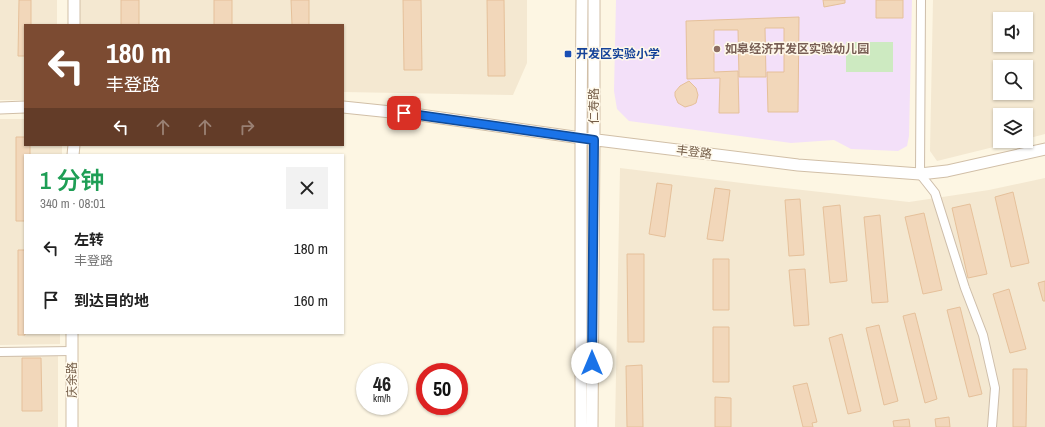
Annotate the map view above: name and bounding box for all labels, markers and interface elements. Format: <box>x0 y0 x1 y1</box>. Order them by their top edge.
map controls <box>993 12 1033 148</box>
button: sound <box>993 12 1033 52</box>
text: 180 m <box>106 34 171 72</box>
icon: left <box>40 40 92 92</box>
place label: 如皋经济开发区实验幼儿园 <box>725 41 869 57</box>
marker: 如皋经济开发区实验幼儿园 <box>712 44 722 54</box>
place label: 开发区实验小学 <box>576 46 660 62</box>
marker: 开发区实验小学 <box>563 49 573 59</box>
button: search <box>993 60 1033 100</box>
text: 丰登路 <box>106 72 160 97</box>
street label: 仁寿路 <box>586 88 602 124</box>
pin <box>387 96 421 130</box>
icon: arrive <box>393 102 415 124</box>
button: layers <box>993 108 1033 148</box>
icon: left <box>110 116 132 138</box>
icon: ahead <box>152 116 174 138</box>
icon: ahead <box>194 116 216 138</box>
icon: right <box>236 116 258 138</box>
street label: 丰登路 <box>675 142 713 162</box>
text: 1 分钟 <box>40 164 104 196</box>
button: close <box>286 167 328 209</box>
text: 340 m · 08:01 <box>40 195 105 212</box>
text: 左转 <box>74 229 104 250</box>
icon: left <box>40 237 62 259</box>
text: 180 m <box>294 238 328 259</box>
text: 丰登路 <box>74 252 113 269</box>
icon: arrive <box>40 289 62 311</box>
text: 到达目的地 <box>74 290 149 311</box>
text: 160 m <box>294 290 328 311</box>
position arrow <box>571 342 613 384</box>
street label: 庆余路 <box>64 362 80 398</box>
speed limit sign: 50 <box>416 363 468 415</box>
text: 46 <box>373 370 391 397</box>
text: km/h <box>373 392 391 405</box>

